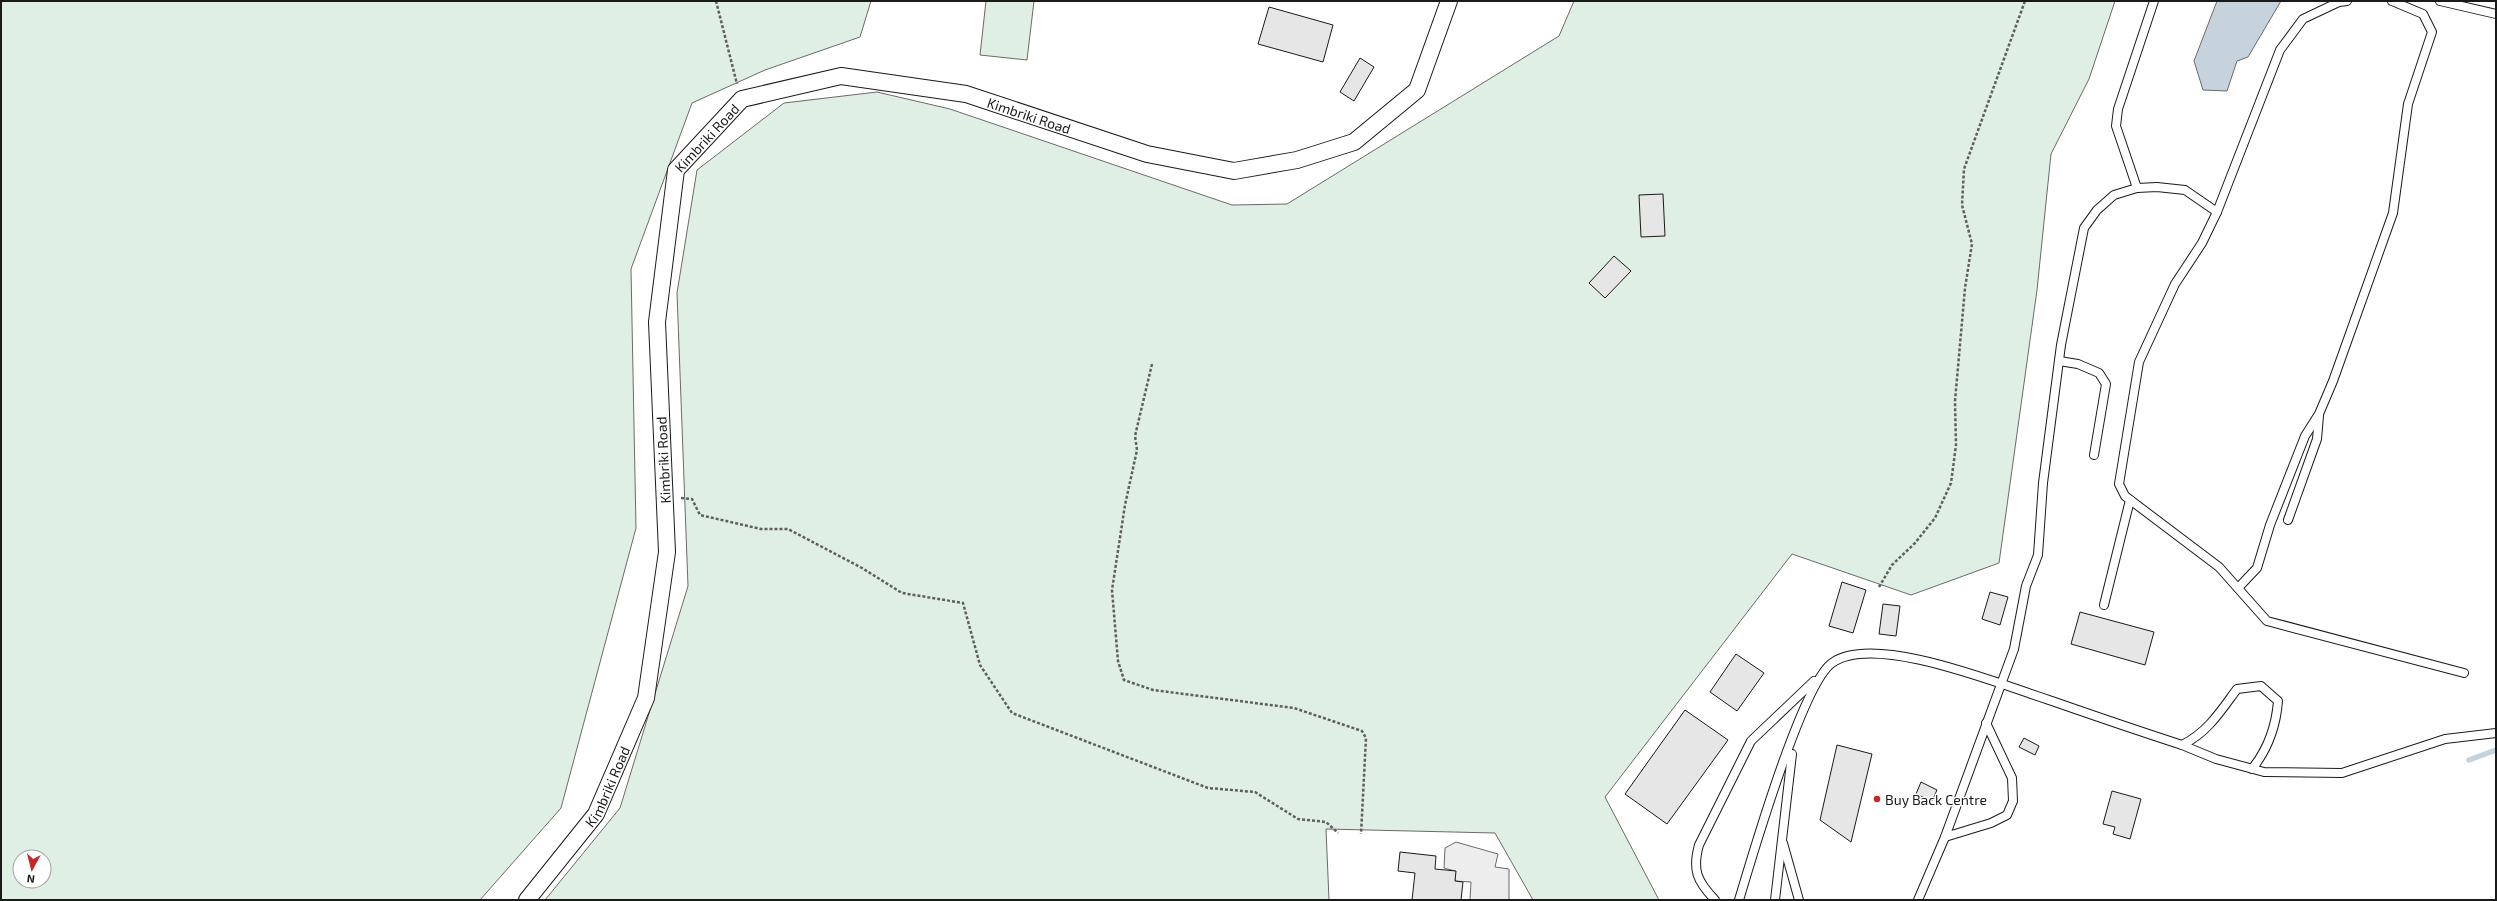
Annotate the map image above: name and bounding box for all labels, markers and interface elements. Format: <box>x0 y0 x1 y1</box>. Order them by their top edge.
street label: Kimbriki Road <box>985 93 1073 137</box>
street label: Kimbriki Road <box>670 100 742 175</box>
street label: Kimbriki Road <box>652 416 674 504</box>
street label: Kimbriki Road <box>581 743 633 830</box>
place label: Buy Back Centre <box>1885 791 1987 808</box>
marker: Buy Back Centre <box>1872 794 1882 804</box>
north arrow <box>12 849 52 889</box>
text: N <box>26 872 35 886</box>

